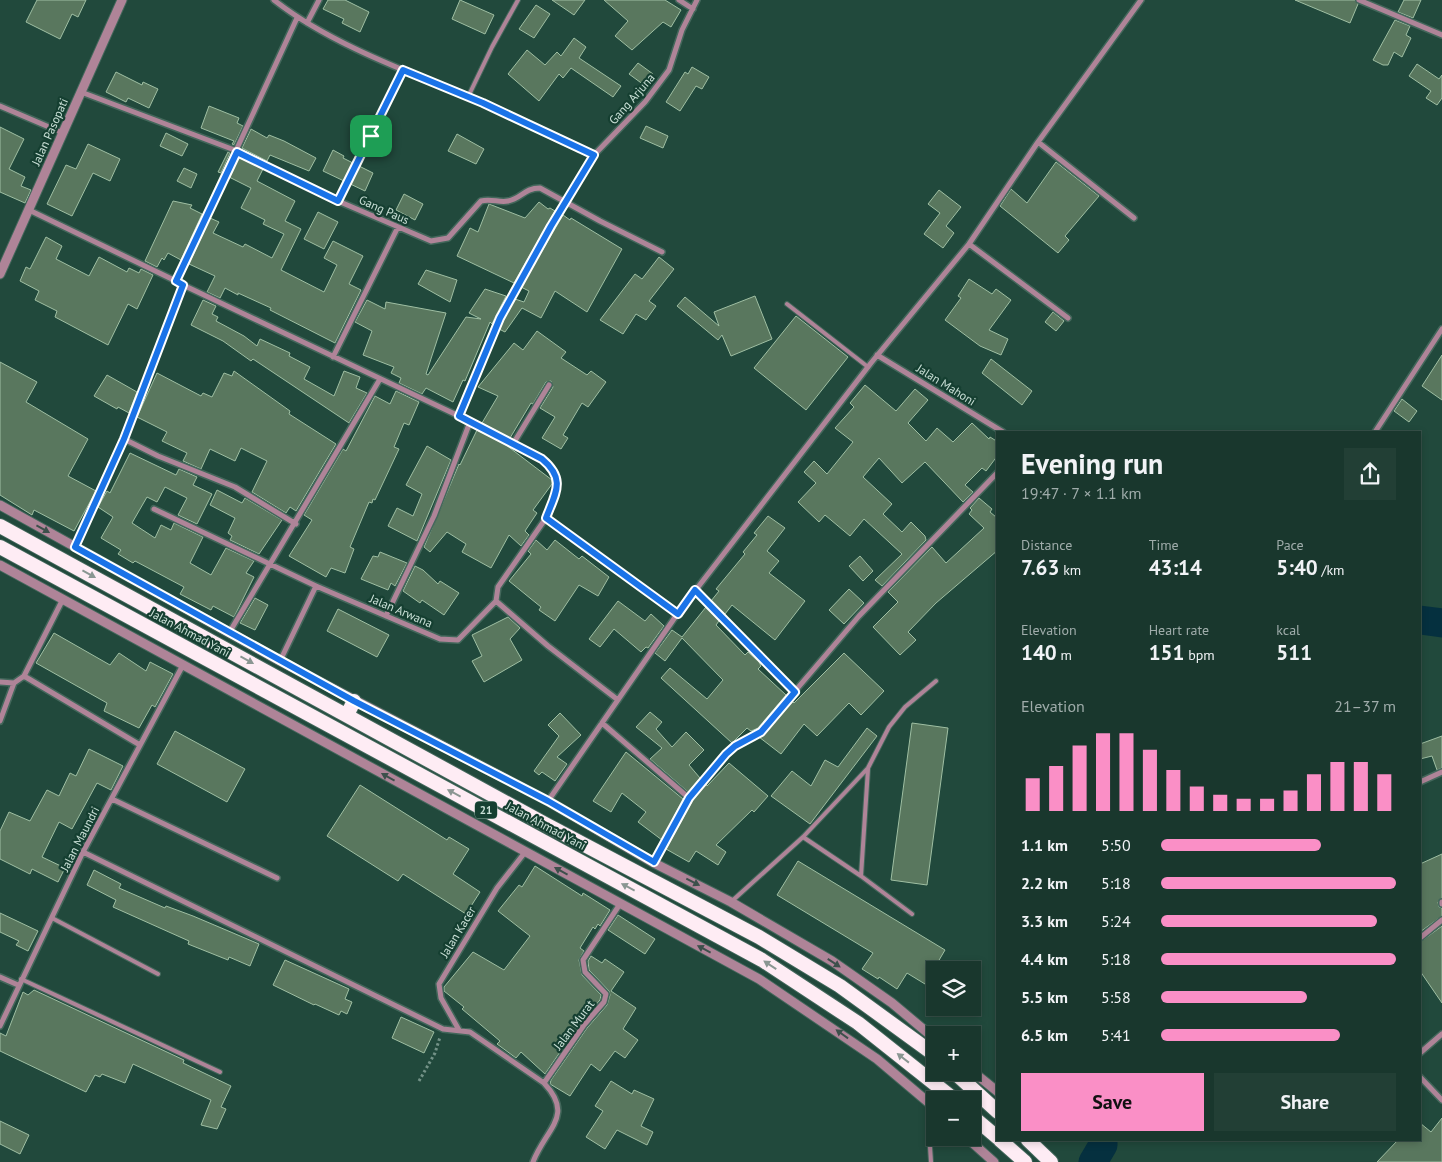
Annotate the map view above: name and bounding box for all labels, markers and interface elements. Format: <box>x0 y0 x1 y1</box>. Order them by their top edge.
street label: Gang Arjuna <box>605 70 658 127</box>
street label: Jalan Pasopati <box>28 96 71 169</box>
pin <box>350 115 392 157</box>
icon: arrive <box>357 122 385 150</box>
street label: Gang Paus <box>357 192 412 227</box>
street label: Jalan Mahoni <box>913 360 979 409</box>
text: Evening run <box>1021 445 1163 482</box>
button: share <box>1344 448 1396 500</box>
text: 19:47 · 7 × 1.1 km <box>1021 483 1142 503</box>
one-way arrow <box>35 525 50 533</box>
text: Distance <box>1021 536 1072 554</box>
text: Time <box>1149 536 1179 554</box>
text: Pace <box>1276 536 1304 554</box>
text: 7.63 <box>1021 554 1059 581</box>
text: 43:14 <box>1149 554 1202 581</box>
text: 5:40 <box>1276 554 1318 581</box>
text: km <box>1059 561 1081 579</box>
text: /km <box>1318 561 1344 579</box>
one-way arrow <box>82 570 96 578</box>
street label: Jalan Arwana <box>367 590 435 630</box>
street label: Jalan Ahmad Yani <box>147 605 233 660</box>
text: Elevation <box>1021 621 1077 639</box>
text: Heart rate <box>1149 621 1209 639</box>
text: kcal <box>1276 621 1300 639</box>
text: 140 <box>1021 639 1057 666</box>
text: 151 <box>1149 639 1184 666</box>
text: 511 <box>1276 639 1312 666</box>
text: m <box>1057 646 1072 664</box>
text: bpm <box>1184 646 1215 664</box>
one-way arrow <box>240 656 254 664</box>
text: Elevation <box>1021 696 1085 716</box>
text: 21–37 m <box>1334 696 1396 716</box>
one-way arrow <box>381 772 395 781</box>
one-way arrow <box>447 789 461 797</box>
street label: Jalan Ahmad Yani <box>503 798 589 853</box>
road number: 21 <box>475 802 497 818</box>
street label: Jalan Maundri <box>56 804 102 875</box>
text: 1.1 km <box>1021 835 1068 855</box>
text: 5:50 <box>1101 835 1131 855</box>
one-way arrow <box>554 867 569 875</box>
text: 2.2 km <box>1021 873 1068 893</box>
text: 5:18 <box>1101 873 1131 893</box>
one-way arrow <box>685 878 700 886</box>
one-way arrow <box>620 883 635 891</box>
street label: Jalan Kacer <box>436 903 479 961</box>
text: 3.3 km <box>1021 911 1068 931</box>
text: 5:24 <box>1101 911 1131 931</box>
one-way arrow <box>696 945 711 953</box>
text: 4.4 km <box>1021 949 1068 969</box>
text: 5:18 <box>1101 949 1131 969</box>
one-way arrow <box>827 958 840 967</box>
one-way arrow <box>763 961 777 970</box>
map controls <box>926 961 981 1146</box>
button: layers <box>926 961 981 1016</box>
text: 5.5 km <box>1021 987 1068 1007</box>
text: 5:58 <box>1101 987 1131 1007</box>
street label: Jalan Murat <box>549 997 597 1053</box>
text: 6.5 km <box>1021 1025 1068 1045</box>
text: 5:41 <box>1101 1025 1131 1045</box>
button: + <box>926 1026 981 1081</box>
one-way arrow <box>835 1029 849 1039</box>
one-way arrow <box>897 1053 910 1064</box>
button: Save <box>1021 1073 1204 1131</box>
button: Share <box>1214 1073 1396 1131</box>
button: − <box>926 1091 981 1146</box>

